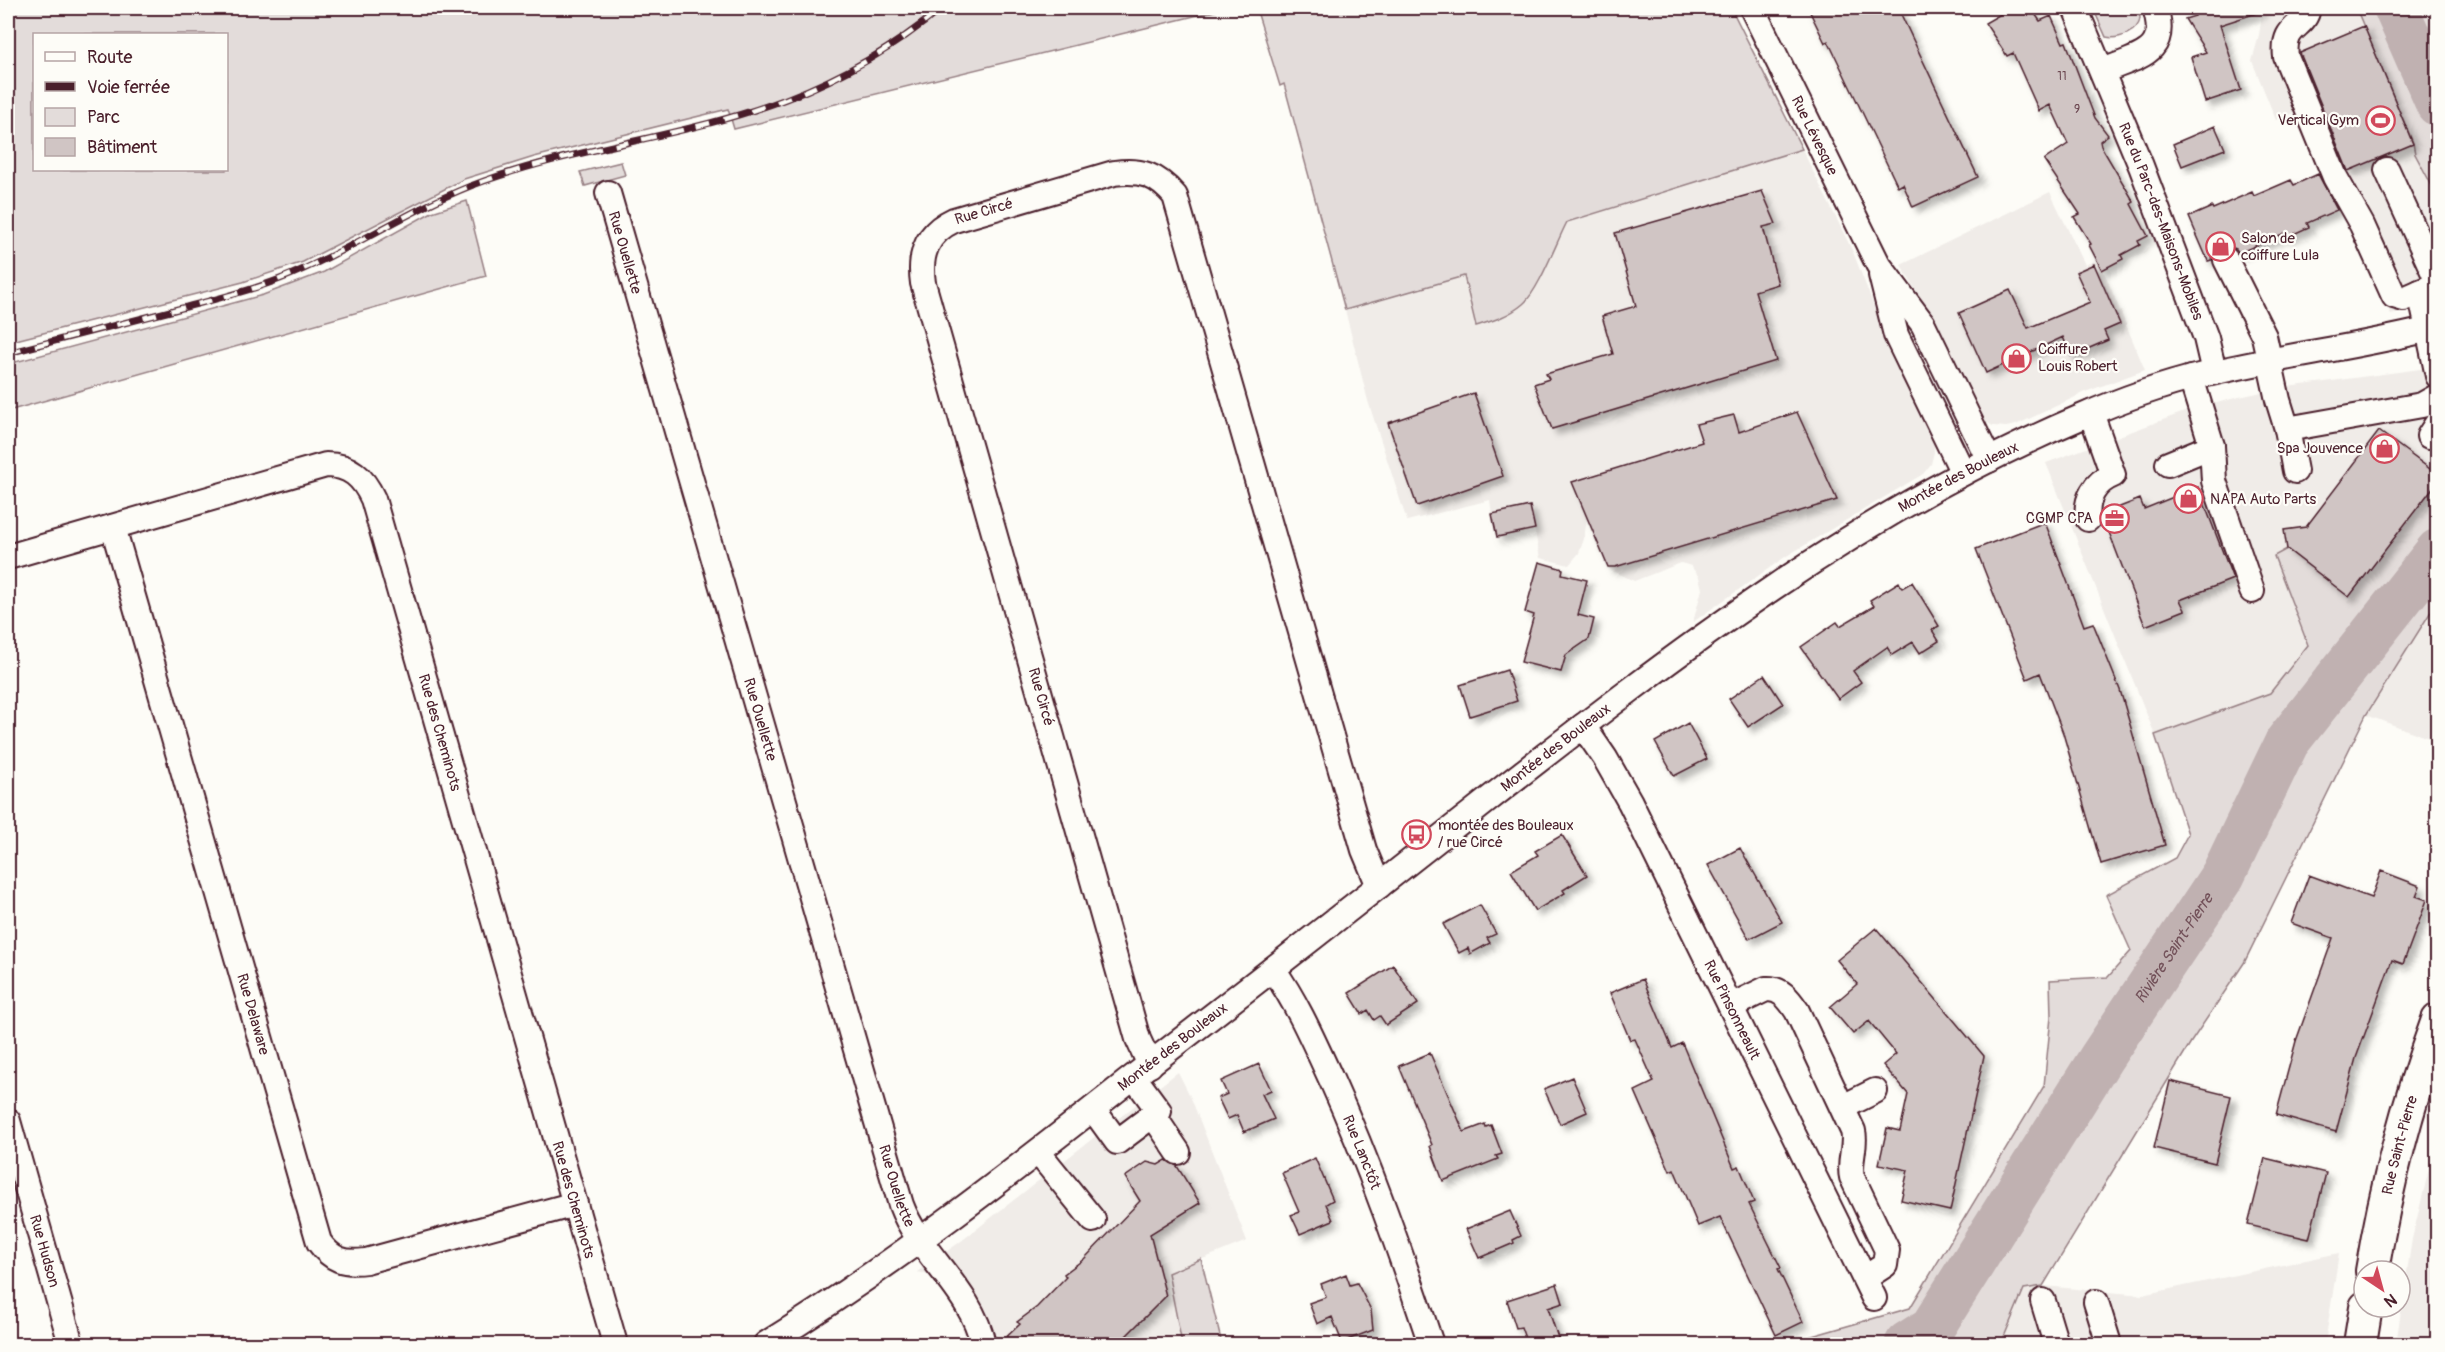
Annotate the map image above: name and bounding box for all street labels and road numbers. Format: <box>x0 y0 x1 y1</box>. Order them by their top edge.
street label: Rue Lévesque <box>1787 93 1843 179</box>
street label: Rue du Parc-des-Maisons-Mobiles <box>2114 120 2208 323</box>
street label: Rue Circé <box>952 194 1015 229</box>
street label: Rue Ouellette <box>604 209 646 297</box>
street label: Montée des Bouleaux <box>1895 437 2022 516</box>
street label: Rue Circé <box>1024 666 1058 728</box>
street label: Rue des Cheminots <box>414 672 466 794</box>
street label: Rue Ouellette <box>739 676 782 764</box>
street label: Montée des Bouleaux <box>1497 699 1614 796</box>
street label: Rue Pinsonneault <box>1700 957 1765 1064</box>
street label: Rue Delaware <box>233 971 274 1058</box>
street label: Montée des Bouleaux <box>1114 998 1231 1095</box>
street label: Rue Saint-Pierre <box>2377 1093 2422 1196</box>
street label: Rue Lanctôt <box>1338 1112 1386 1193</box>
street label: Rue des Cheminots <box>548 1139 600 1261</box>
street label: Rue Ouellette <box>875 1143 920 1231</box>
street label: Rue Hudson <box>25 1213 64 1289</box>

